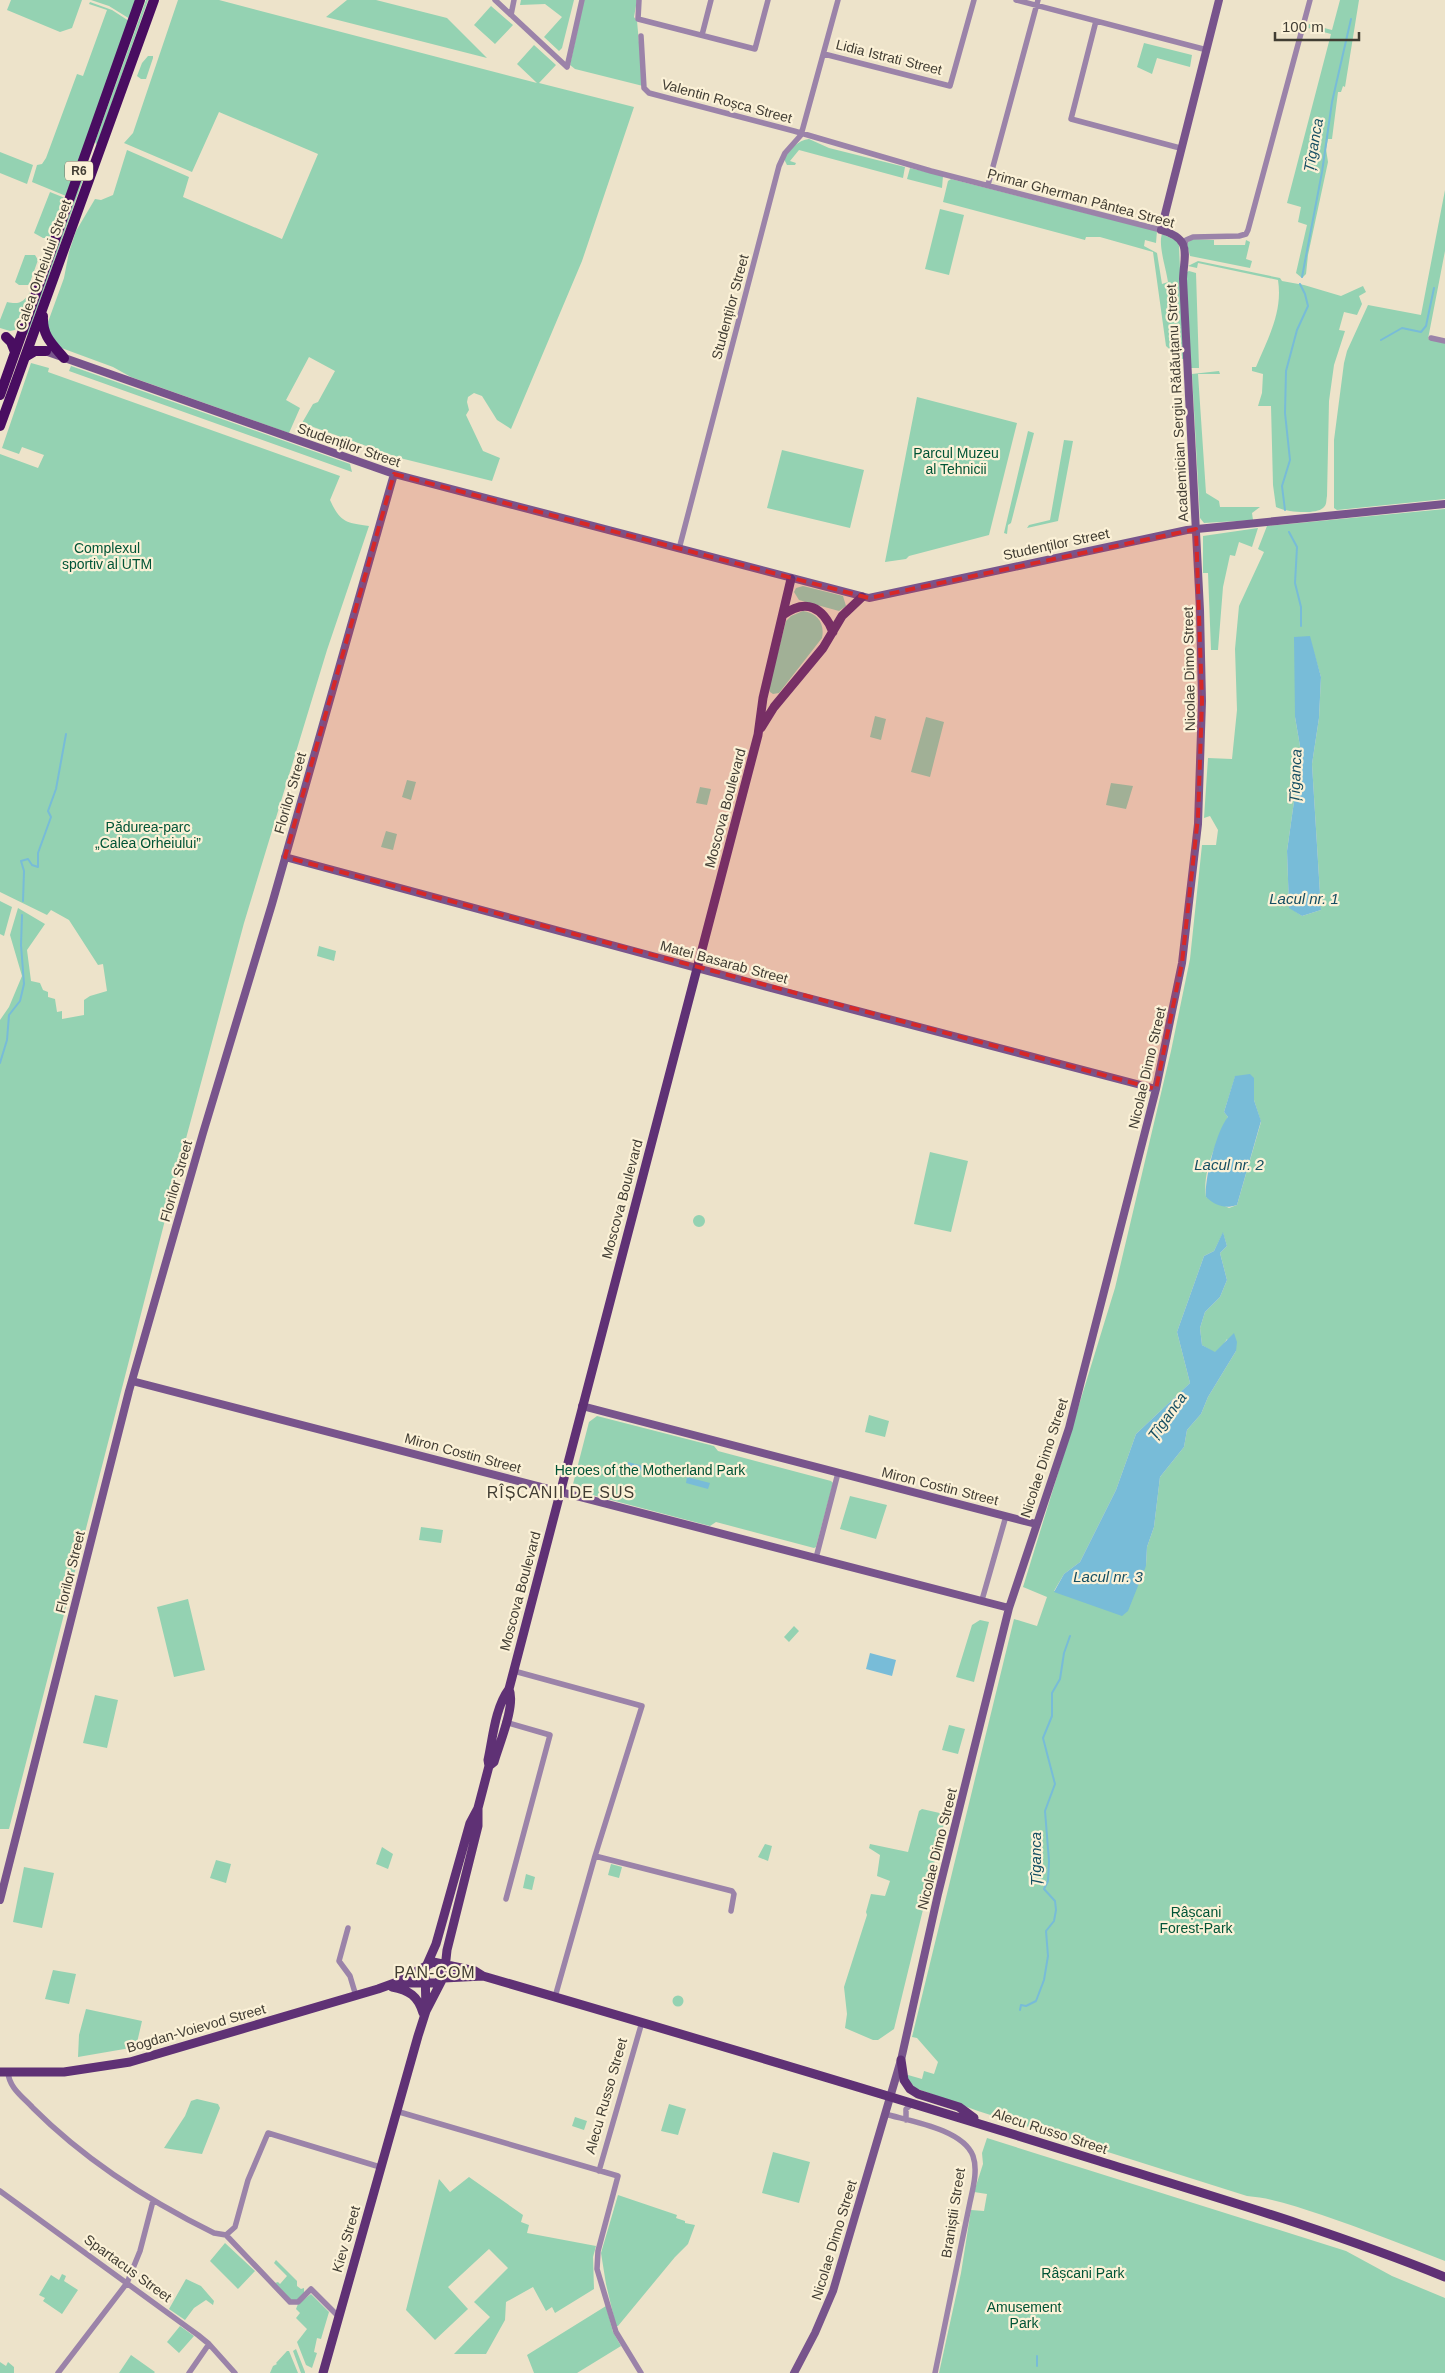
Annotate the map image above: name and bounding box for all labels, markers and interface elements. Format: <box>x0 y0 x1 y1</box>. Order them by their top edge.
scale bar <box>1275 10 1359 42</box>
text: 100 m <box>1282 18 1324 35</box>
street label: Lidia Istrati Street <box>834 36 944 78</box>
street label: Valentin Roșca Street <box>660 76 794 126</box>
water label: Țîganca <box>1300 117 1326 173</box>
road number: R6 <box>65 162 93 180</box>
street label: Primar Gherman Pântea Street <box>986 165 1176 231</box>
street label: Calea Orheiului Street <box>12 197 74 332</box>
street label: Studenților Street <box>708 253 752 361</box>
street label: Academician Sergiu Rădăuțanu Street <box>1163 284 1191 522</box>
street label: Studenților Street <box>295 420 403 470</box>
park label: Parcul Muzeu al Tehnicii <box>913 445 999 477</box>
street label: Studenților Street <box>1001 525 1111 563</box>
park label: Complexul sportiv al UTM <box>62 540 152 572</box>
street label: Nicolae Dimo Street <box>1180 607 1198 731</box>
street label: Moscova Boulevard <box>701 747 749 869</box>
water label: Țîganca <box>1286 749 1304 803</box>
street label: Florilor Street <box>271 750 309 836</box>
park label: Pădurea-parc „Calea Orheiului” <box>95 819 201 851</box>
water label: Lacul nr. 1 <box>1269 890 1339 907</box>
street label: Matei Basarab Street <box>658 937 790 987</box>
street label: Nicolae Dimo Street <box>1125 1005 1169 1130</box>
street label: Florilor Street <box>157 1138 195 1224</box>
street label: Moscova Boulevard <box>598 1138 646 1260</box>
water label: Lacul nr. 2 <box>1194 1156 1264 1173</box>
water label: Țîganca <box>1144 1389 1190 1443</box>
street label: Nicolae Dimo Street <box>1017 1396 1071 1520</box>
street label: Miron Costin Street <box>403 1430 523 1476</box>
park label: Heroes of the Motherland Park <box>555 1462 746 1478</box>
street label: Miron Costin Street <box>880 1464 1000 1508</box>
district label: RÎȘCANII DE SUS <box>487 1483 635 1501</box>
street label: Florilor Street <box>52 1529 88 1615</box>
street label: Moscova Boulevard <box>496 1530 544 1652</box>
water label: Lacul nr. 3 <box>1073 1568 1143 1585</box>
street label: Nicolae Dimo Street <box>914 1787 960 1911</box>
water label: Țîganca <box>1027 1832 1044 1886</box>
park label: Râșcani Forest-Park <box>1159 1904 1234 1936</box>
district label: PAN-COM <box>394 1964 476 1981</box>
street label: Bogdan-Voievod Street <box>125 2000 268 2056</box>
street label: Alecu Russo Street <box>582 2036 630 2156</box>
street label: Alecu Russo Street <box>991 2105 1110 2157</box>
street label: Braniștii Street <box>938 2167 968 2259</box>
street label: Nicolae Dimo Street <box>808 2178 860 2302</box>
street label: Kiev Street <box>329 2204 363 2274</box>
street label: Spartacus Street <box>81 2231 175 2305</box>
park label: Râșcani Park <box>1041 2265 1126 2281</box>
park label: Amusement Park <box>987 2299 1061 2331</box>

